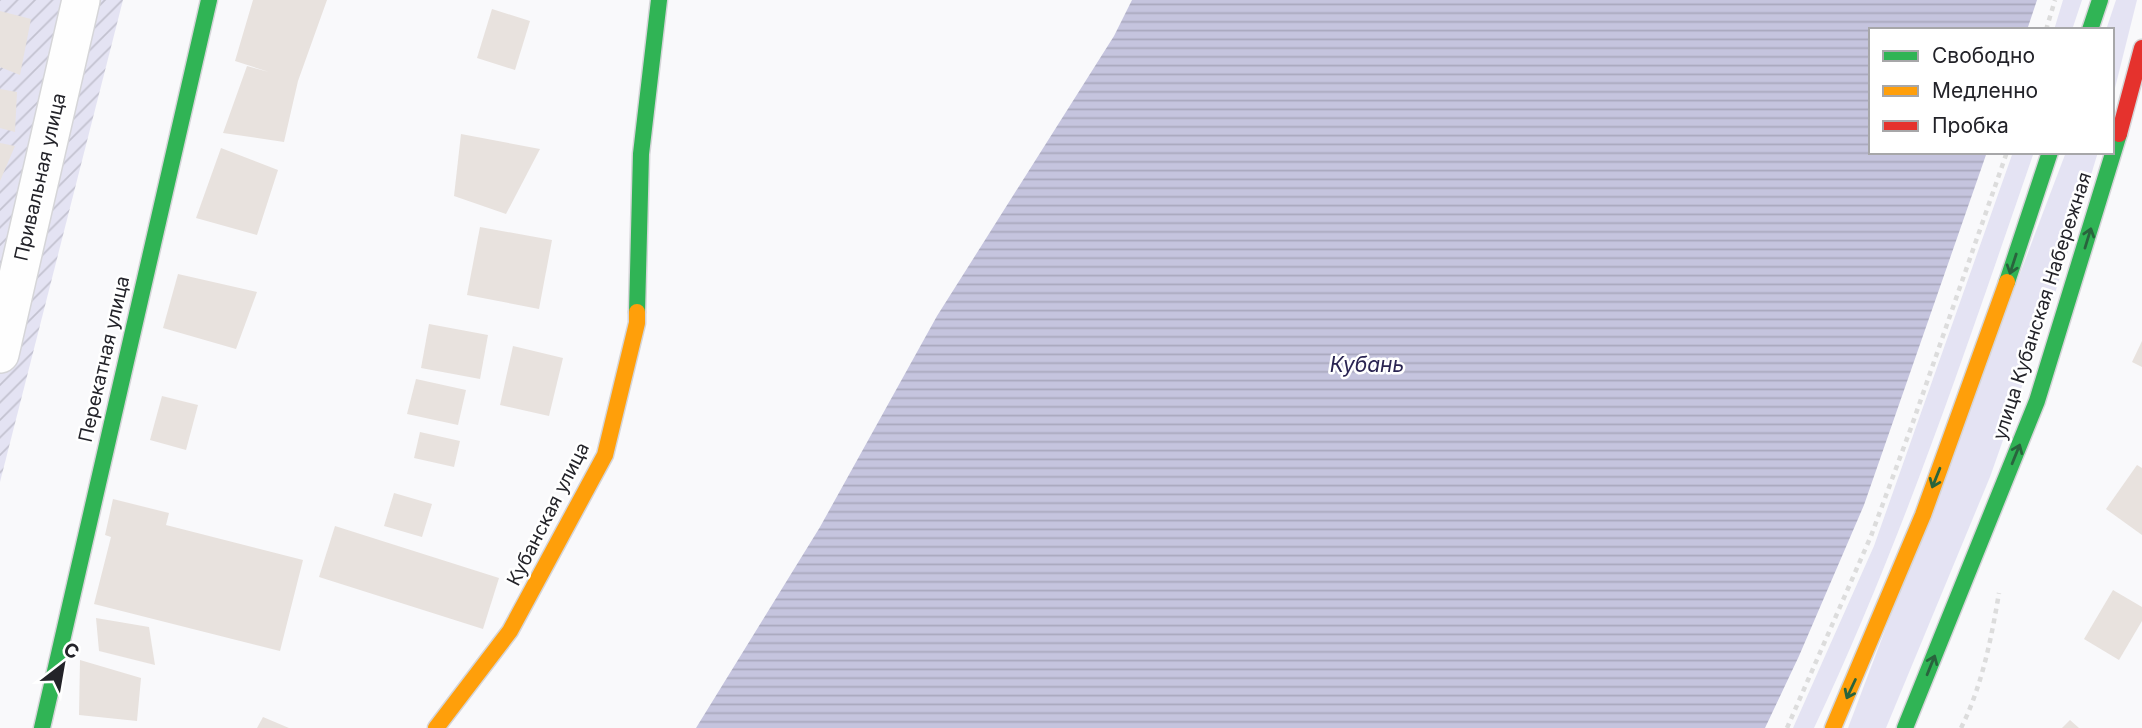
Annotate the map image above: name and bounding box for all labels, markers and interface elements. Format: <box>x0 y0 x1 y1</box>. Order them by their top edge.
legend <box>1869 28 2114 154</box>
text: Свободно <box>1932 43 2035 68</box>
text: Медленно <box>1932 78 2038 103</box>
street label: Привальная улица <box>9 91 71 263</box>
text: Пробка <box>1932 113 2009 138</box>
street label: улица Кубанская Набережная <box>1988 169 2096 443</box>
one-way arrow <box>2082 227 2095 249</box>
one-way arrow <box>2006 252 2018 274</box>
street label: Перекатная улица <box>74 274 134 444</box>
water label: Кубань <box>1330 352 1404 377</box>
street label: Кубанская улица <box>502 439 594 589</box>
one-way arrow <box>2010 443 2023 465</box>
one-way arrow <box>1929 466 1942 488</box>
north arrow <box>28 630 98 700</box>
text: С <box>60 637 83 664</box>
one-way arrow <box>1925 654 1938 676</box>
one-way arrow <box>1844 678 1858 699</box>

